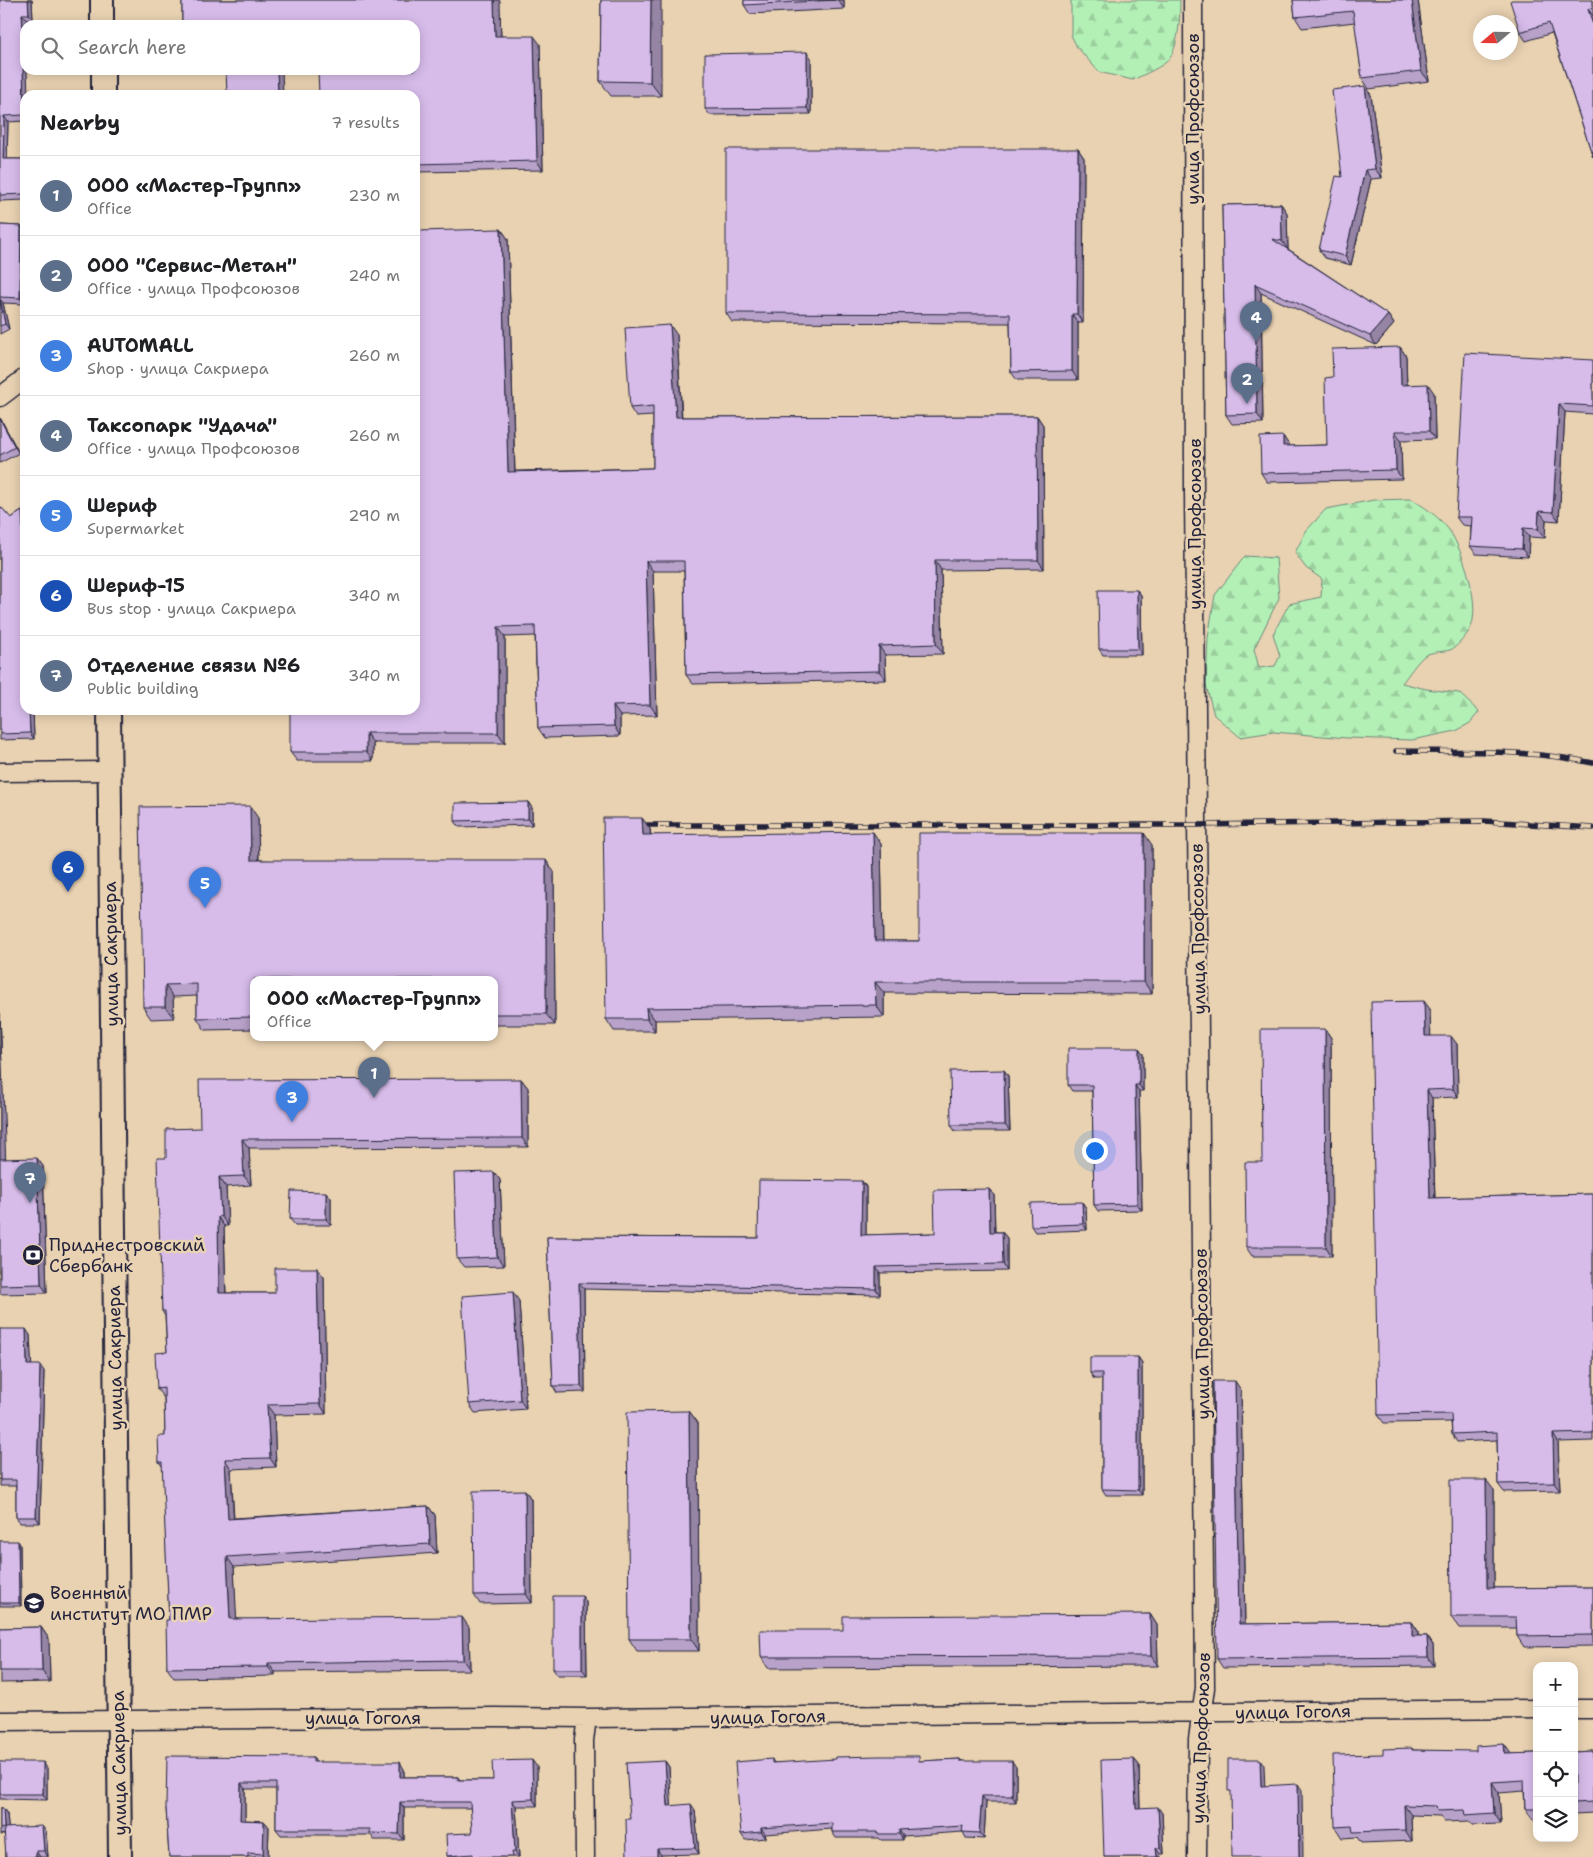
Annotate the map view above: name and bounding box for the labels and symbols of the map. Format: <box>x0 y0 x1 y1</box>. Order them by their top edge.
north arrow <box>1473 15 1518 60</box>
street label: улица Профсоюзов <box>1181 33 1205 205</box>
pin: 4 <box>1240 301 1272 342</box>
pin: 2 <box>1231 363 1263 404</box>
street label: улица Профсоюзов <box>1183 438 1207 610</box>
street label: улица Профсоюзов <box>1185 843 1211 1015</box>
pin: 6 <box>52 851 84 892</box>
pin: 5 <box>189 867 221 908</box>
street label: улица Сакриера <box>98 881 124 1027</box>
pin: 1 <box>358 1057 390 1098</box>
pin: 3 <box>276 1081 308 1122</box>
your location <box>1082 1138 1108 1164</box>
pin: 7 <box>14 1162 46 1203</box>
place label: Приднестровский Сбербанк <box>49 1233 205 1278</box>
bank icon: Приднестровский Сбербанк <box>21 1243 45 1267</box>
street label: улица Профсоюзов <box>1189 1248 1215 1420</box>
street label: улица Сакриера <box>102 1285 128 1431</box>
place label: Военный институт МО ПМР <box>50 1581 212 1626</box>
school or university icon: Военный институт МО ПМР <box>22 1591 46 1615</box>
street label: улица Профсоюзов <box>1186 1652 1216 1824</box>
street label: улица Сакриера <box>106 1690 132 1836</box>
street label: улица Гоголя <box>1235 1699 1351 1725</box>
street label: улица Гоголя <box>710 1704 826 1730</box>
street label: улица Гоголя <box>305 1706 421 1730</box>

